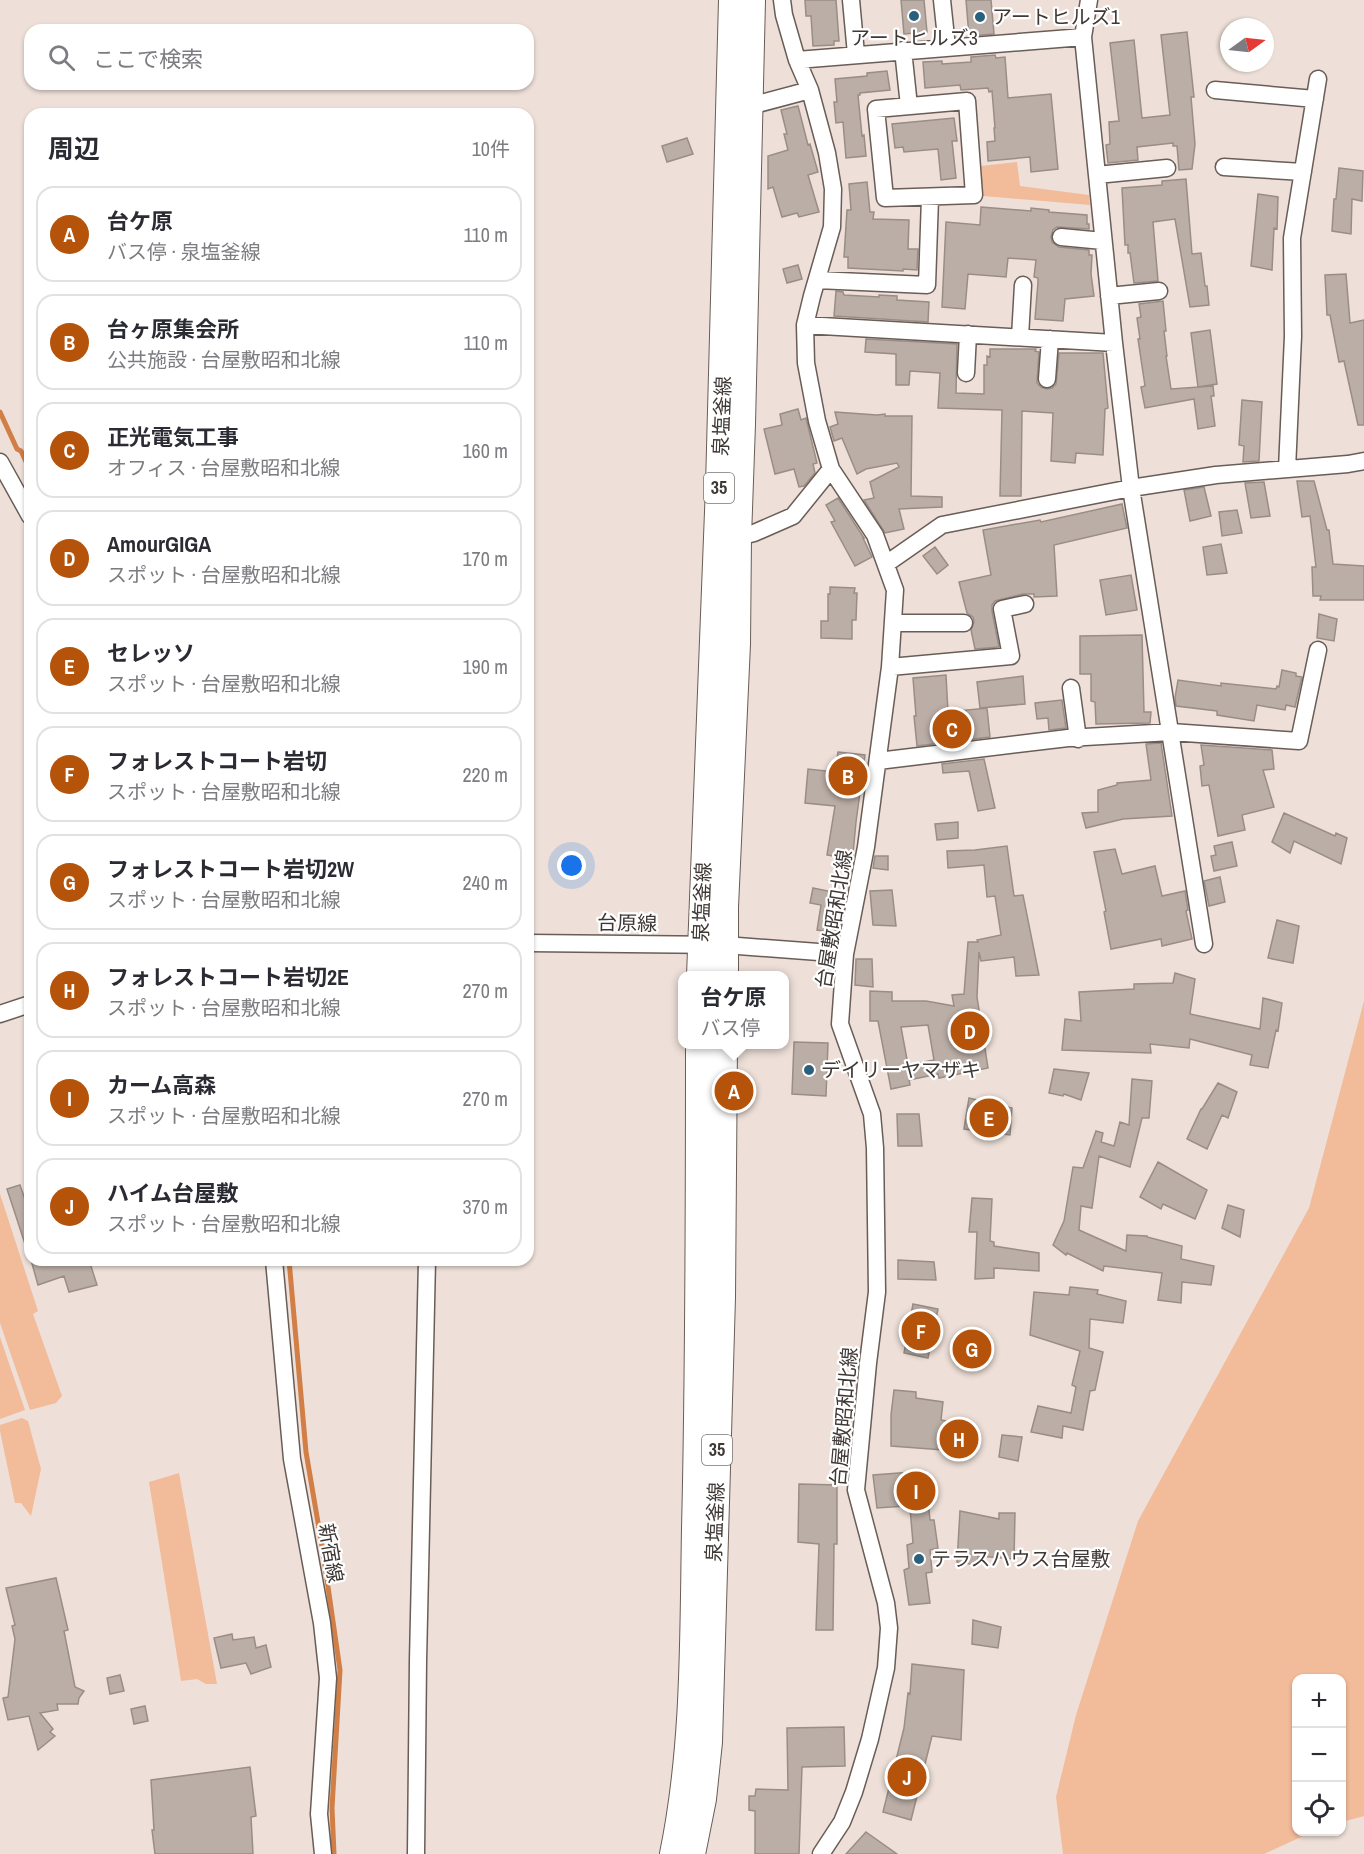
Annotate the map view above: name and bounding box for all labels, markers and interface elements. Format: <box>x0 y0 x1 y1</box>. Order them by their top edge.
place label: アートヒルズ1 <box>992 3 1120 30</box>
marker: アートヒルズ3 <box>907 9 921 23</box>
marker: アートヒルズ1 <box>973 10 987 24</box>
north arrow <box>1220 18 1274 72</box>
search box <box>24 24 534 90</box>
place label: アートヒルズ3 <box>850 24 978 51</box>
icon: search <box>45 41 78 74</box>
text: ここで検索 <box>93 44 203 74</box>
text: 周辺 <box>48 131 100 166</box>
text: 10件 <box>472 135 510 162</box>
text: 台ケ原 <box>107 206 173 236</box>
text: A <box>64 221 75 248</box>
text: 110 m <box>464 221 508 248</box>
text: バス停 · 泉塩釜線 <box>107 238 261 265</box>
text: 台ヶ原集会所 <box>107 314 239 344</box>
text: B <box>64 329 75 356</box>
text: 110 m <box>464 329 508 356</box>
text: 公共施設 · 台屋敷昭和北線 <box>107 346 341 373</box>
street label: 泉塩釜線 <box>707 376 736 456</box>
text: 正光電気工事 <box>107 422 239 452</box>
text: C <box>64 437 75 464</box>
text: 160 m <box>462 437 508 464</box>
text: オフィス · 台屋敷昭和北線 <box>107 454 340 481</box>
road number: 35 <box>704 473 734 503</box>
text: AmourGIGA <box>107 529 211 559</box>
text: D <box>64 545 75 572</box>
text: 170 m <box>462 545 508 572</box>
text: スポット · 台屋敷昭和北線 <box>107 561 341 588</box>
text: セレッソ <box>107 638 195 668</box>
text: E <box>64 653 75 680</box>
text: 190 m <box>462 653 508 680</box>
text: スポット · 台屋敷昭和北線 <box>107 670 341 697</box>
pin: C <box>932 706 972 752</box>
text: フォレストコート岩切 <box>107 746 327 776</box>
pin: B <box>828 754 868 798</box>
text: F <box>64 761 75 788</box>
text: 220 m <box>462 761 508 788</box>
text: スポット · 台屋敷昭和北線 <box>107 778 341 805</box>
street label: 台屋敷昭和北線 <box>809 848 858 990</box>
your location <box>557 851 586 880</box>
text: フォレストコート岩切2W <box>107 854 354 884</box>
street label: 泉塩釜線 <box>687 862 716 942</box>
text: G <box>63 869 76 896</box>
text: 240 m <box>462 869 508 896</box>
text: スポット · 台屋敷昭和北線 <box>107 886 341 913</box>
street label: 台原線 <box>597 908 657 937</box>
text: フォレストコート岩切2E <box>107 962 349 992</box>
popup <box>678 971 789 1049</box>
text: H <box>64 977 75 1004</box>
text: 270 m <box>462 977 508 1004</box>
text: 台ケ原 <box>700 982 767 1012</box>
text: スポット · 台屋敷昭和北線 <box>107 994 341 1021</box>
pin: D <box>950 1008 990 1054</box>
text: バス停 <box>700 1014 760 1041</box>
place label: デイリーヤマザキ <box>821 1056 981 1083</box>
marker: デイリーヤマザキ <box>802 1063 816 1077</box>
pin: A <box>714 1068 754 1114</box>
text: カーム高森 <box>107 1070 216 1100</box>
text: I <box>67 1085 72 1112</box>
text: 270 m <box>462 1085 508 1112</box>
pin: E <box>970 1096 1008 1140</box>
text: スポット · 台屋敷昭和北線 <box>107 1102 341 1129</box>
text: ハイム台屋敷 <box>107 1178 238 1208</box>
text: J <box>65 1193 74 1220</box>
text: 370 m <box>462 1193 508 1220</box>
text: スポット · 台屋敷昭和北線 <box>107 1210 341 1237</box>
pin: F <box>902 1308 940 1354</box>
pin: G <box>952 1326 992 1372</box>
street label: 台屋敷昭和北線 <box>824 1346 863 1488</box>
pin: H <box>940 1416 978 1462</box>
road number: 35 <box>702 1435 732 1465</box>
pin: I <box>896 1468 936 1514</box>
street label: 泉塩釜線 <box>700 1482 729 1562</box>
street label: 新宿線 <box>313 1521 350 1585</box>
place label: テラスハウス台屋敷 <box>931 1545 1111 1572</box>
marker: テラスハウス台屋敷 <box>912 1552 926 1566</box>
map controls <box>1292 1674 1346 1836</box>
button: + <box>1292 1674 1346 1728</box>
button: − <box>1292 1728 1346 1782</box>
pin: J <box>888 1754 926 1800</box>
button: locate <box>1292 1782 1346 1836</box>

